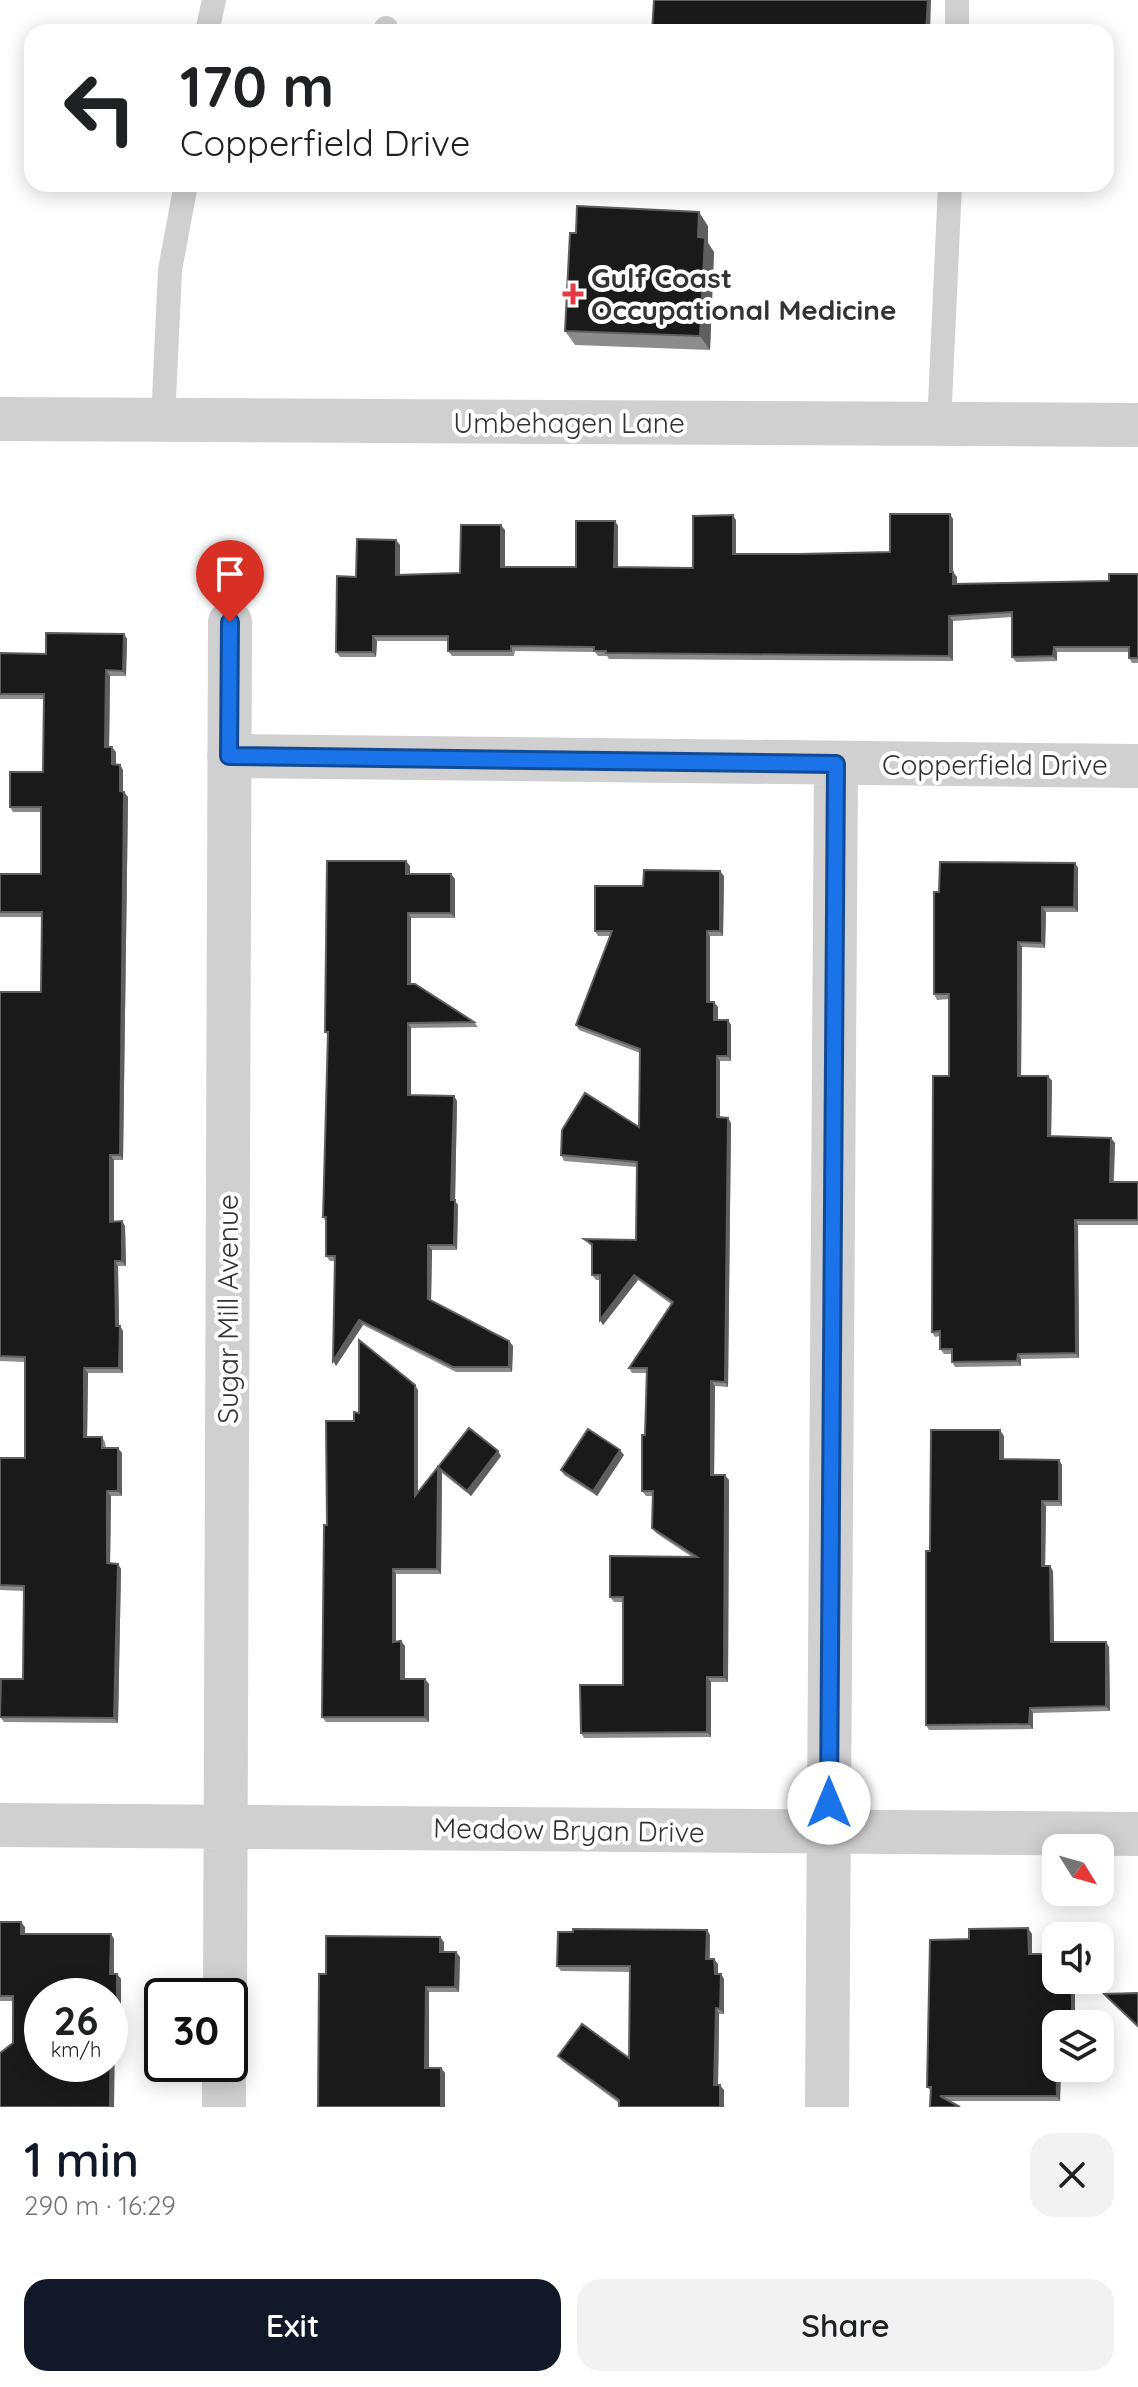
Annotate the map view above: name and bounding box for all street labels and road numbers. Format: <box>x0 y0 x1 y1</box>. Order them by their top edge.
street label: Umbehagen Lane <box>453 405 685 440</box>
street label: Copperfield Drive <box>882 747 1108 782</box>
street label: Sugar Mill Avenue <box>210 1194 245 1424</box>
street label: Meadow Bryan Drive <box>433 1810 705 1849</box>

